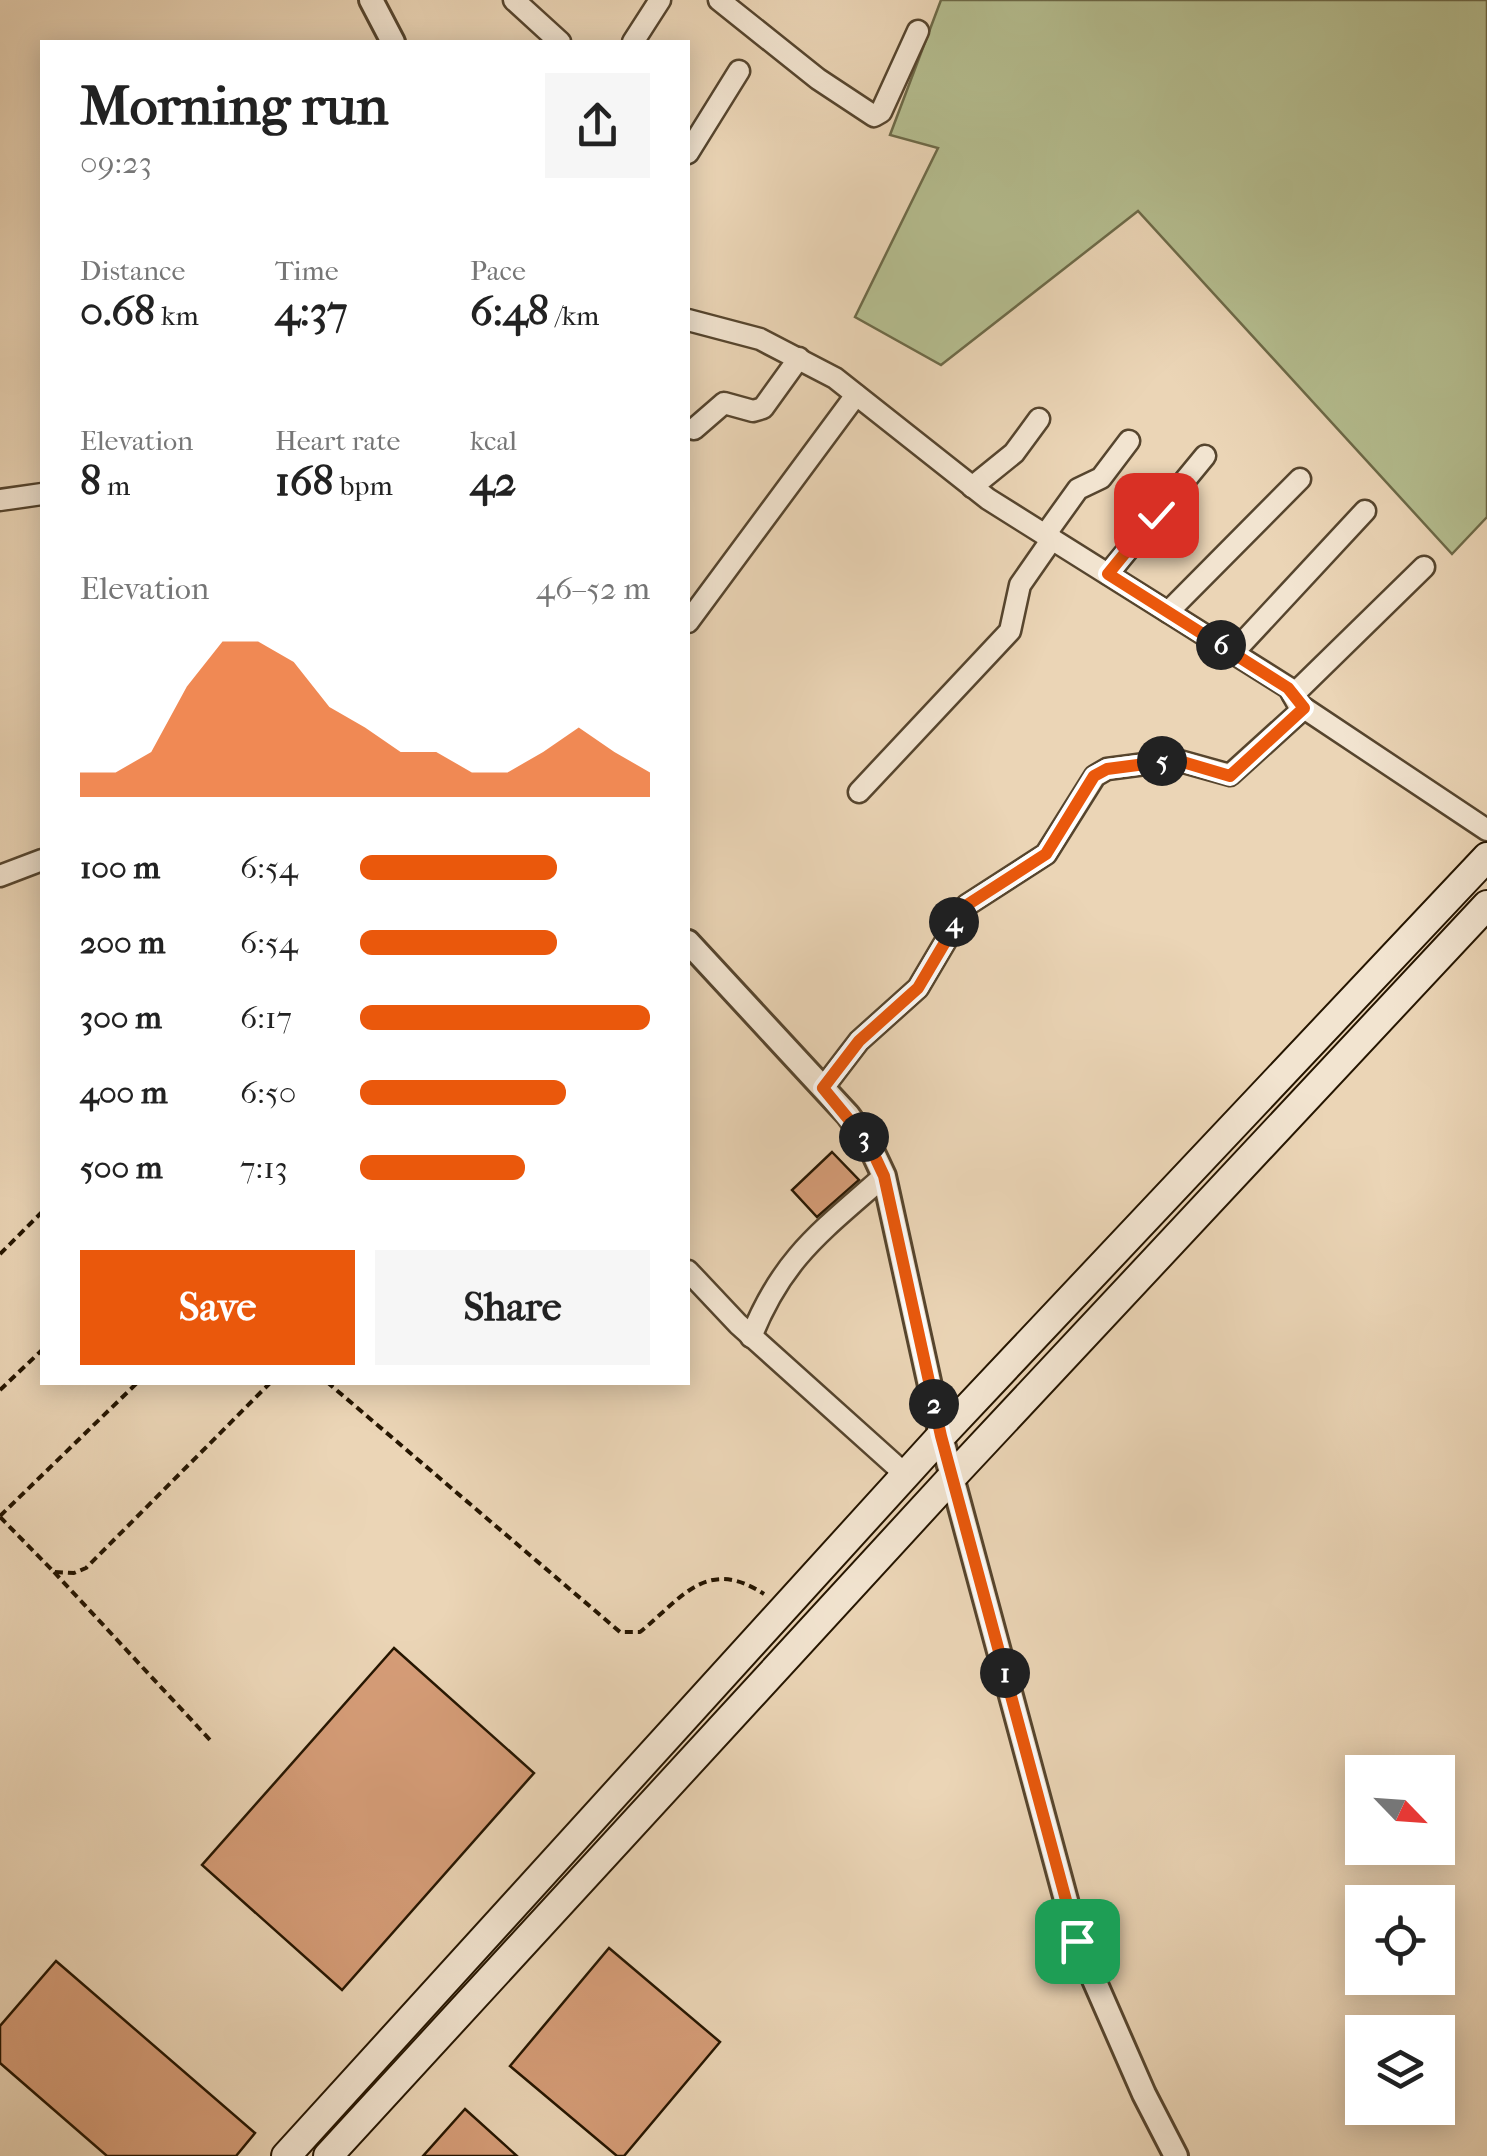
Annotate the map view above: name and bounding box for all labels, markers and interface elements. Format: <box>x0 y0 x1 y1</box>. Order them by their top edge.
button: share <box>545 73 650 178</box>
text: Morning run <box>80 74 388 138</box>
text: 09:23 <box>80 144 152 181</box>
text: Distance <box>80 254 185 287</box>
text: Time <box>275 254 339 287</box>
text: Pace <box>470 254 526 287</box>
text: 0.68 <box>80 287 155 336</box>
text: 4:37 <box>275 287 347 336</box>
text: 6:48 <box>470 287 549 336</box>
text: km <box>155 299 199 332</box>
text: /km <box>549 299 599 332</box>
text: Elevation <box>80 424 193 457</box>
text: Heart rate <box>275 424 400 457</box>
text: kcal <box>470 424 517 457</box>
text: 8 <box>80 457 101 506</box>
text: 168 <box>275 457 334 506</box>
text: 42 <box>470 457 516 506</box>
text: m <box>101 469 130 502</box>
text: bpm <box>334 469 393 502</box>
pin <box>1114 473 1199 558</box>
icon: check <box>1129 488 1184 543</box>
text: Elevation <box>80 570 209 607</box>
text: 46–52 m <box>536 570 650 607</box>
pin: 6 <box>1196 620 1246 670</box>
text: 6 <box>1213 628 1229 661</box>
pin: 5 <box>1137 736 1187 786</box>
text: 5 <box>1156 744 1168 777</box>
text: 100 m <box>80 849 160 886</box>
text: 6:54 <box>240 849 298 886</box>
pin: 4 <box>929 897 979 947</box>
text: 4 <box>946 905 962 938</box>
text: 200 m <box>80 924 165 961</box>
text: 6:54 <box>240 924 298 961</box>
text: 300 m <box>80 999 162 1036</box>
text: 6:17 <box>240 999 292 1036</box>
text: 400 m <box>80 1074 168 1111</box>
text: 6:50 <box>240 1074 296 1111</box>
pin: 3 <box>839 1112 889 1162</box>
text: 3 <box>858 1120 870 1153</box>
text: 500 m <box>80 1149 163 1186</box>
text: 7:13 <box>240 1149 288 1186</box>
button: Save <box>80 1250 355 1365</box>
button: Share <box>375 1250 650 1365</box>
pin: 2 <box>909 1379 959 1429</box>
text: 2 <box>927 1387 941 1420</box>
pin: 1 <box>980 1648 1030 1698</box>
text: 1 <box>1000 1656 1010 1689</box>
north arrow <box>1345 1755 1455 1865</box>
map controls <box>1345 1755 1455 2125</box>
button: locate <box>1345 1885 1455 1995</box>
pin <box>1035 1899 1120 1984</box>
icon: arrive <box>1050 1914 1105 1969</box>
button: layers <box>1345 2015 1455 2125</box>

